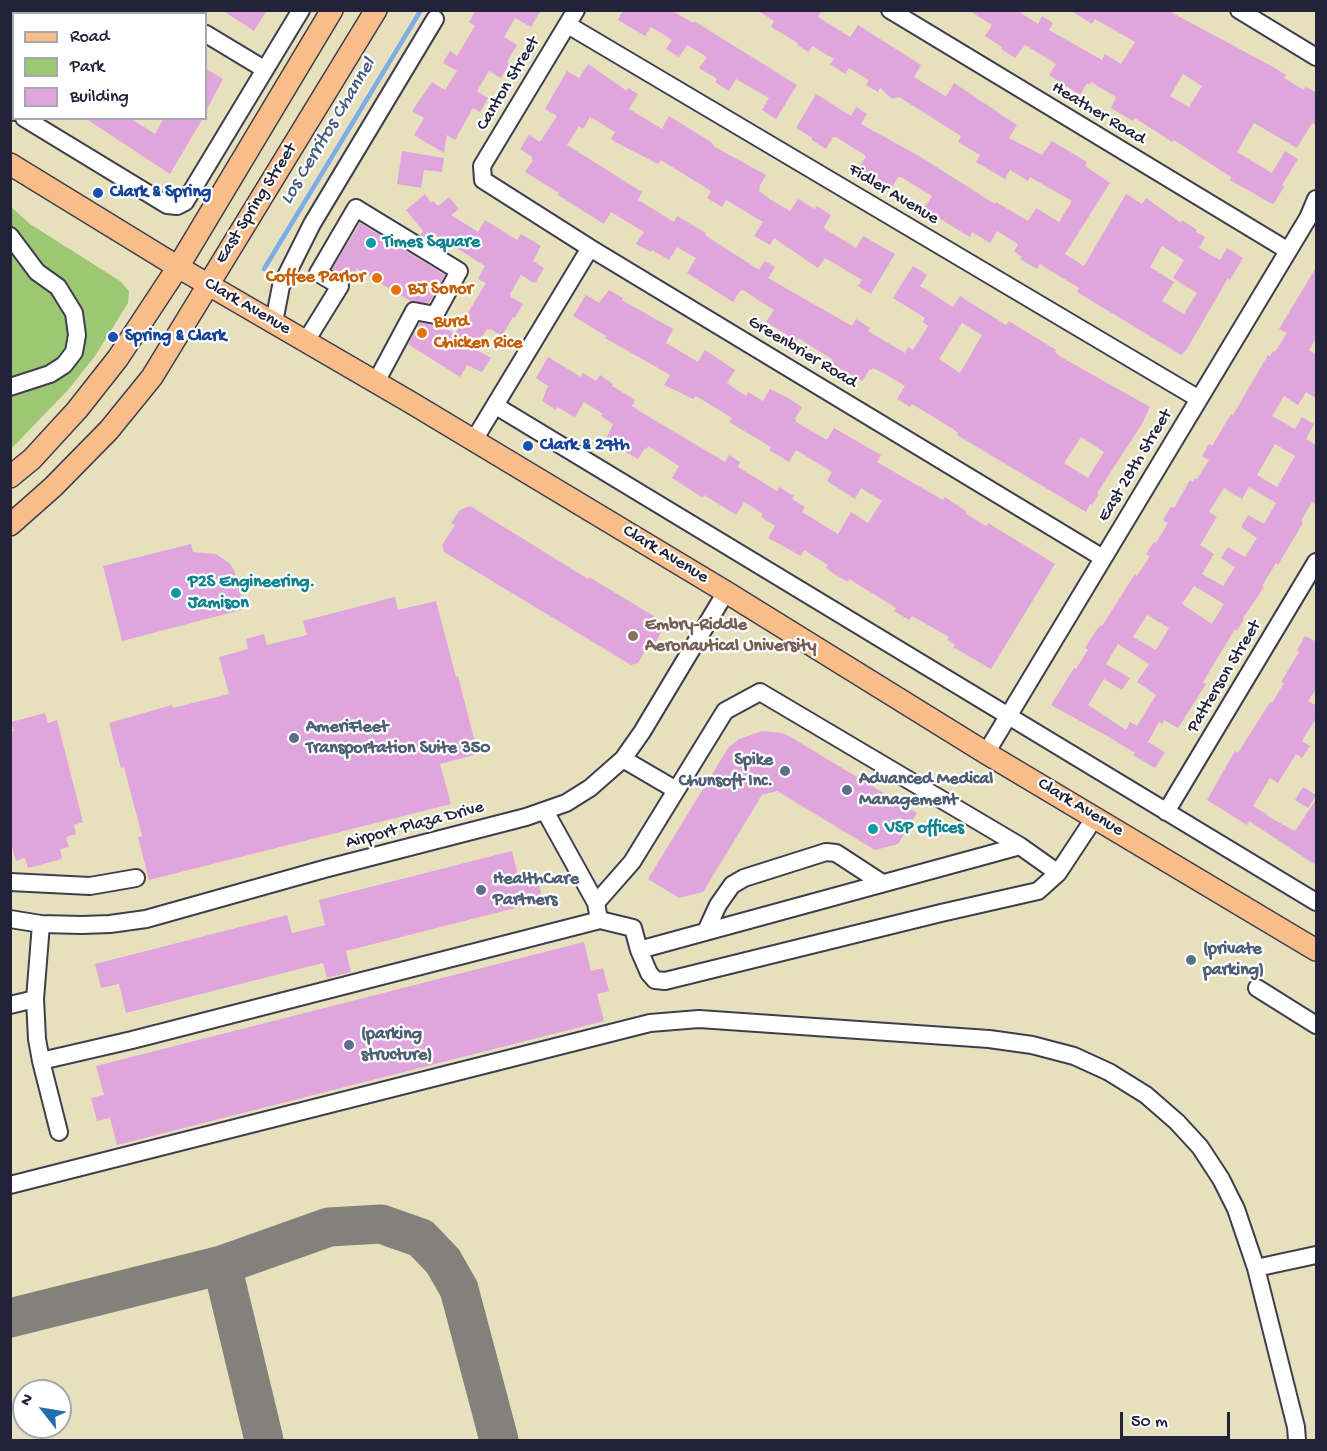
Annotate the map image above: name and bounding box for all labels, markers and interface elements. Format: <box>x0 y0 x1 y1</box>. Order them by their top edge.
legend <box>12 12 207 120</box>
text: Road <box>70 27 109 48</box>
street label: Canton Street <box>472 33 546 135</box>
water label: Los Cerritos Channel <box>276 54 382 210</box>
text: Park <box>70 57 104 78</box>
street label: Heather Road <box>1047 77 1149 151</box>
text: Building <box>70 87 129 108</box>
street label: East Spring Street <box>211 140 303 268</box>
street label: Fidler Avenue <box>844 160 942 230</box>
place label: Clark & Spring <box>110 182 211 204</box>
marker: Clark & Spring <box>91 186 105 200</box>
place label: Times Square <box>383 232 480 254</box>
marker: Times Square <box>364 236 378 250</box>
place label: Coffee Parlor <box>266 267 365 289</box>
marker: Coffee Parlor <box>370 271 384 285</box>
street label: Clark Avenue <box>200 274 294 340</box>
place label: BJ Sonor <box>408 279 473 301</box>
marker: BJ Sonor <box>389 283 403 297</box>
place label: Burd Chicken Rice <box>434 312 522 354</box>
street label: Greenbrier Road <box>743 312 861 394</box>
place label: Spring & Clark <box>125 326 226 348</box>
marker: Burd Chicken Rice <box>415 326 429 340</box>
marker: Spring & Clark <box>106 330 120 344</box>
street label: East 28th Street <box>1094 406 1178 526</box>
place label: Clark & 29th <box>540 435 630 457</box>
marker: Clark & 29th <box>521 439 535 453</box>
street label: Clark Avenue <box>618 521 712 589</box>
place label: P2S Engineering. Jamison <box>188 572 315 614</box>
marker: P2S Engineering. Jamison <box>169 586 183 600</box>
place label: Embry-Riddle Aeronautical University <box>645 615 816 658</box>
street label: Patterson Street <box>1183 617 1267 737</box>
marker: Embry-Riddle Aeronautical University <box>626 629 640 643</box>
place label: AmeriFleet Transportation Suite 350 <box>306 717 490 760</box>
marker: AmeriFleet Transportation Suite 350 <box>287 731 301 745</box>
place label: Spike Chunsoft Inc. <box>679 750 773 792</box>
marker: Spike Chunsoft Inc. <box>778 764 792 778</box>
place label: Advanced Medical Management <box>859 769 993 812</box>
street label: Clark Avenue <box>1033 774 1127 842</box>
marker: Advanced Medical Management <box>840 783 854 797</box>
street label: Airport Plaza Drive <box>343 797 487 855</box>
place label: VSP offices <box>885 818 964 840</box>
marker: VSP offices <box>866 822 880 836</box>
place label: HealthCare Partners <box>493 869 579 912</box>
marker: HealthCare Partners <box>474 883 488 897</box>
place label: (private parking) <box>1203 939 1264 982</box>
marker: (private parking) <box>1184 953 1198 967</box>
place label: (parking structure) <box>361 1024 432 1066</box>
marker: (parking structure) <box>342 1038 356 1052</box>
north arrow <box>12 1379 72 1439</box>
text: N <box>17 1391 39 1410</box>
scale bar <box>1123 1400 1232 1438</box>
text: 50 m <box>1131 1412 1168 1433</box>

